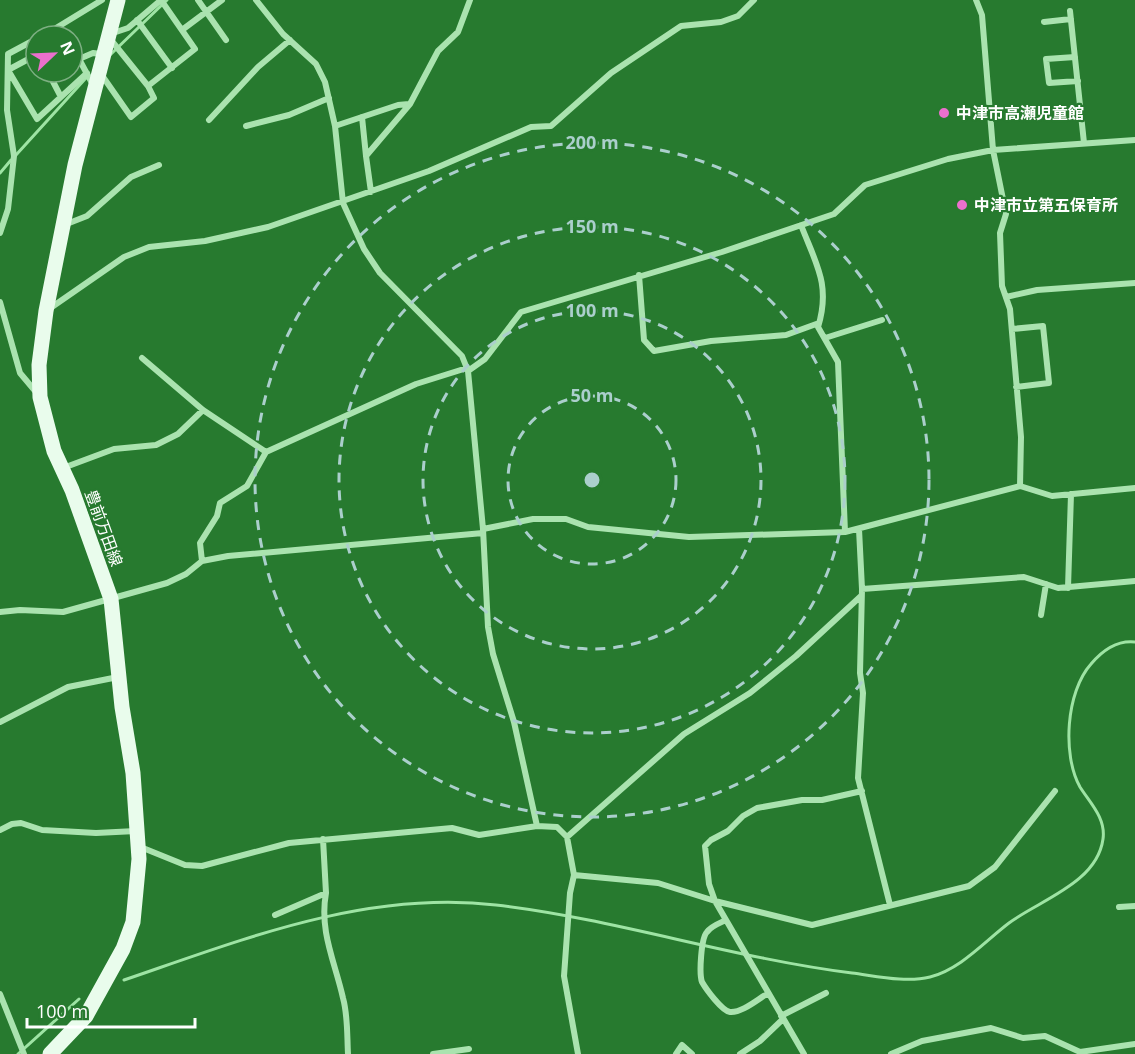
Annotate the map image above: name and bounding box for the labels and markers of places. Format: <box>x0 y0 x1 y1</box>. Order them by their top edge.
place label: 中津市高瀬児童館 <box>956 102 1084 124</box>
marker: 中津市高瀬児童館 <box>937 106 951 120</box>
place label: 中津市立第五保育所 <box>974 194 1118 216</box>
marker: 中津市立第五保育所 <box>955 198 969 212</box>
centre of rings <box>582 470 602 490</box>

